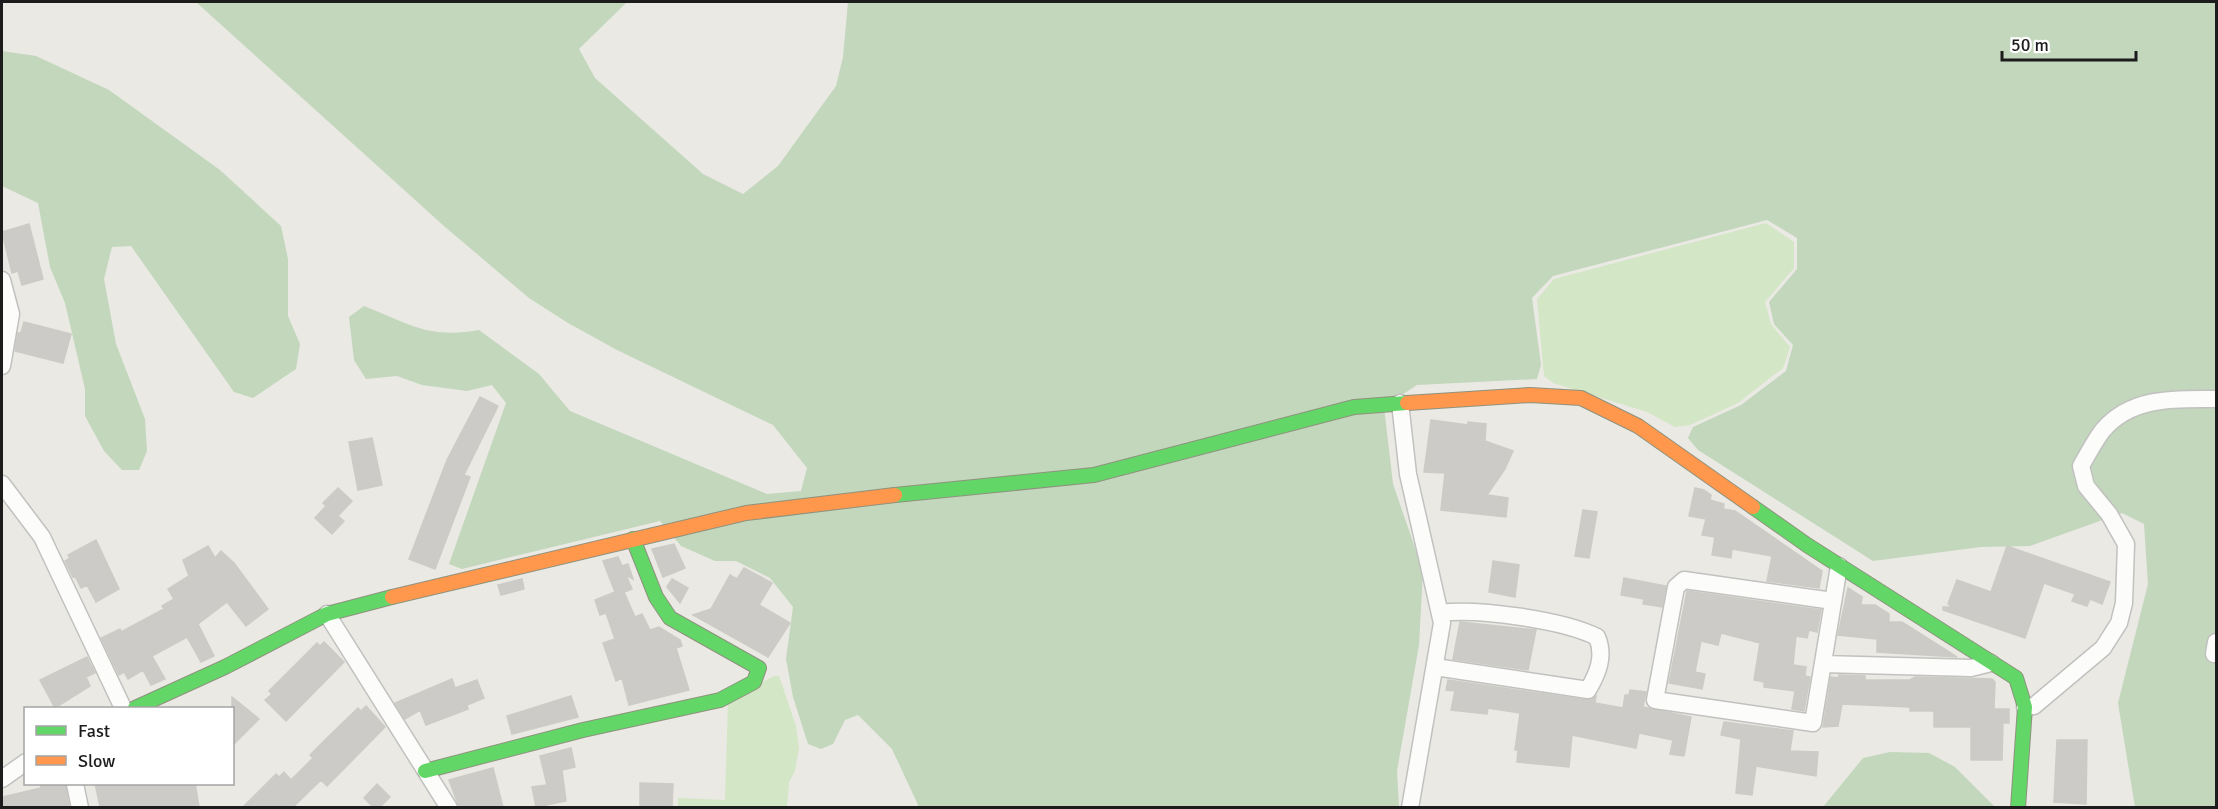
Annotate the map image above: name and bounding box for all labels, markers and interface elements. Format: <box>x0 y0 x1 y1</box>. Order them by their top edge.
scale bar <box>2002 24 2136 62</box>
text: 50 m <box>2011 34 2049 56</box>
legend <box>24 707 234 785</box>
text: Fast <box>78 720 110 742</box>
text: Slow <box>78 750 115 772</box>

